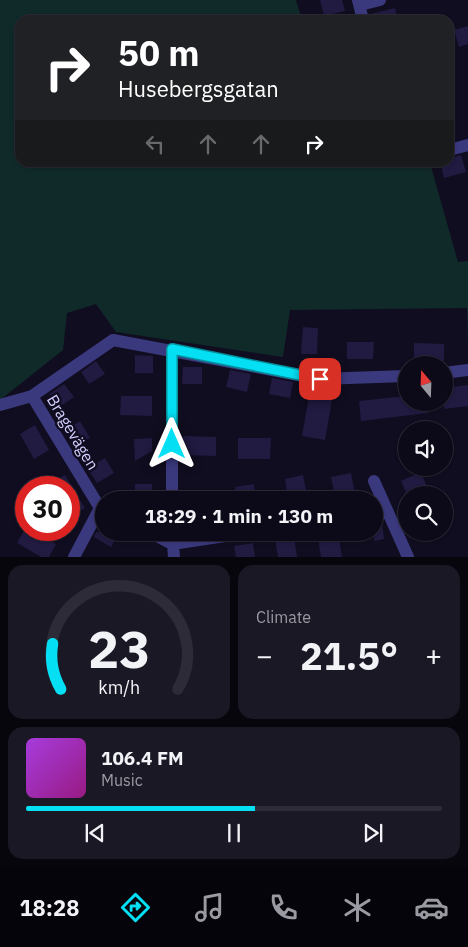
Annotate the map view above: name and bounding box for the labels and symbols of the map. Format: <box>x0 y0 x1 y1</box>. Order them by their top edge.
north arrow <box>398 356 452 411</box>
pin <box>299 358 341 400</box>
street label: Bragevägen <box>43 391 103 473</box>
position arrow <box>145 417 197 469</box>
speed limit sign: 30 <box>15 476 80 541</box>

